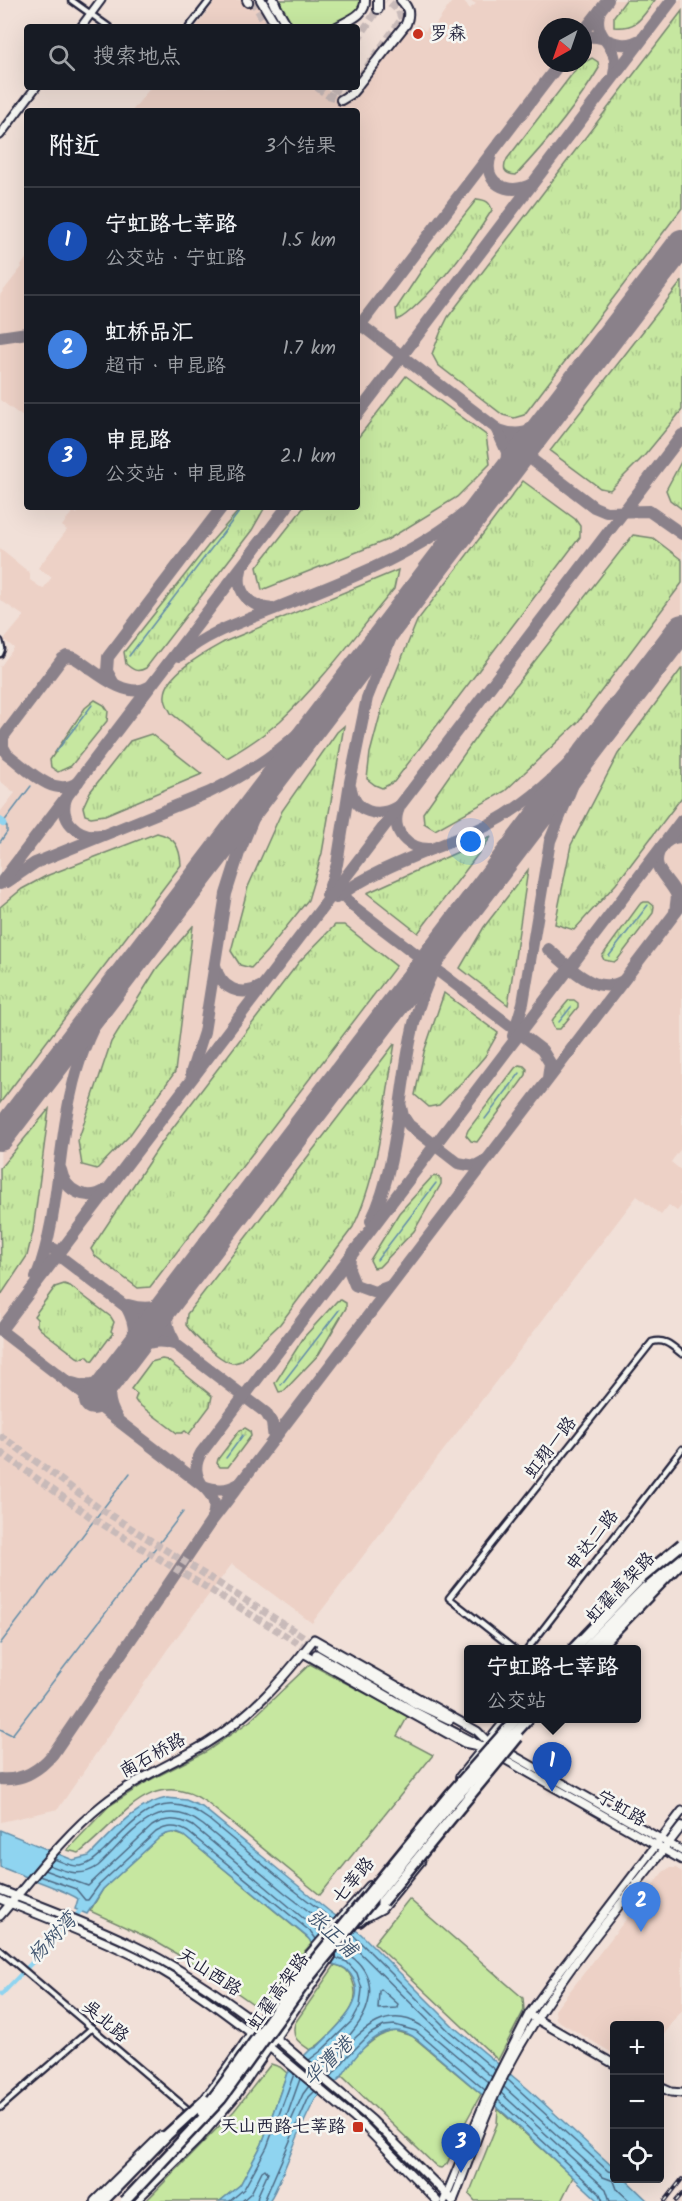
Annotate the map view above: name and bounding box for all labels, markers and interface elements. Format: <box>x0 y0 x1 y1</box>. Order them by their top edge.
north arrow <box>538 18 592 72</box>
place label: 罗森 <box>430 20 466 49</box>
search box <box>24 24 360 90</box>
marker: 罗森 <box>411 27 425 41</box>
text: 搜索地点 <box>93 40 181 75</box>
icon: search <box>45 41 78 74</box>
text: 附近 <box>48 126 100 168</box>
text: 3个结果 <box>265 131 336 163</box>
text: 宁虹路七莘路 <box>105 208 237 243</box>
text: 1 <box>64 225 71 257</box>
text: 1.5 km <box>281 225 336 257</box>
text: 公交站 · 宁虹路 <box>105 243 246 275</box>
text: 虹桥品汇 <box>105 316 193 351</box>
text: 2 <box>62 333 73 365</box>
text: 1.7 km <box>282 333 336 365</box>
text: 超市 · 申昆路 <box>105 351 226 383</box>
text: 申昆路 <box>105 424 171 459</box>
text: 3 <box>62 441 73 473</box>
text: 2.1 km <box>280 441 336 473</box>
text: 公交站 · 申昆路 <box>105 459 246 491</box>
your location <box>456 827 485 856</box>
street label: 虹翔一路 <box>517 1411 585 1485</box>
street label: 申达二路 <box>559 1504 627 1578</box>
street label: 虹翟高架路 <box>579 1546 663 1630</box>
popup <box>464 1645 641 1723</box>
text: 宁虹路七莘路 <box>486 1651 619 1686</box>
text: 公交站 <box>486 1686 546 1718</box>
street label: 南石桥路 <box>114 1726 192 1786</box>
pin: 1 <box>532 1742 572 1792</box>
street label: 宁虹路 <box>590 1783 652 1835</box>
street label: 七莘路 <box>326 1851 382 1911</box>
pin: 2 <box>622 1882 660 1932</box>
water label: 张正浦 <box>298 1902 366 1968</box>
water label: 杨树湾 <box>21 1904 87 1972</box>
street label: 天山西路 <box>171 1941 247 2005</box>
street label: 虹翟高架路 <box>241 1947 317 2037</box>
street label: 吴北路 <box>75 1994 135 2050</box>
map controls <box>610 2021 664 2183</box>
button: + <box>610 2021 664 2075</box>
water label: 华漕港 <box>296 2028 363 2094</box>
button: − <box>610 2075 664 2129</box>
place label: 天山西路七莘路 <box>220 2113 346 2142</box>
marker: 天山西路七莘路 <box>351 2120 365 2134</box>
pin: 3 <box>442 2124 480 2173</box>
button: locate <box>610 2129 664 2183</box>

